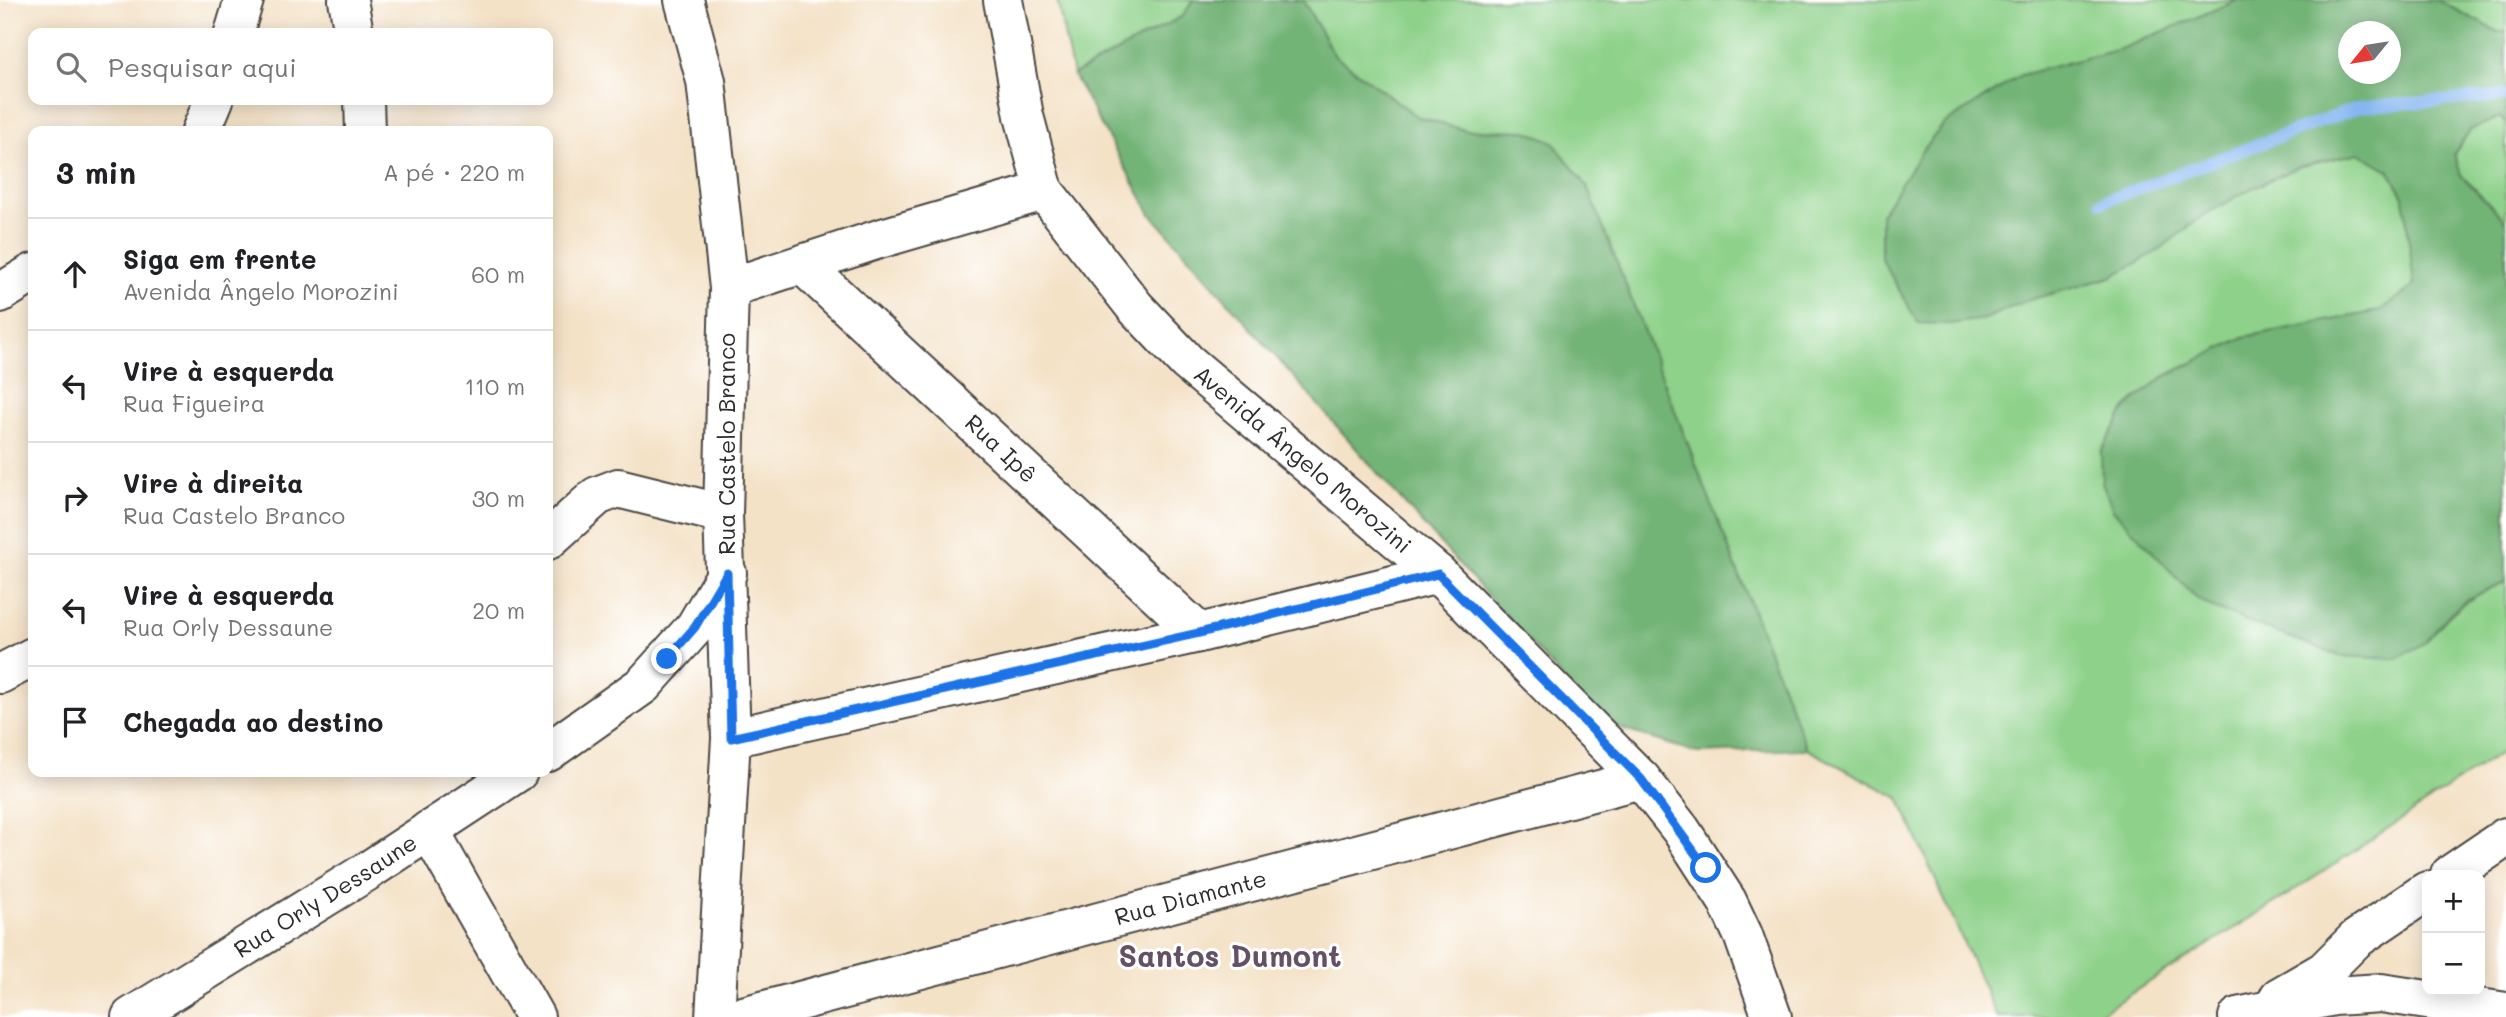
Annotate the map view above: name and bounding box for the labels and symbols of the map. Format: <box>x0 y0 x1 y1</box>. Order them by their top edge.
north arrow <box>2338 21 2401 84</box>
street label: Rua Castelo Branco <box>711 333 741 555</box>
street label: Avenida Ângelo Morozini <box>1188 358 1418 559</box>
street label: Rua Ipê <box>959 407 1044 489</box>
route end <box>651 643 682 674</box>
street label: Rua Orly Dessaune <box>228 827 422 964</box>
route start <box>1690 852 1721 883</box>
street label: Rua Diamante <box>1111 862 1270 931</box>
district label: Santos Dumont <box>1118 935 1342 975</box>

